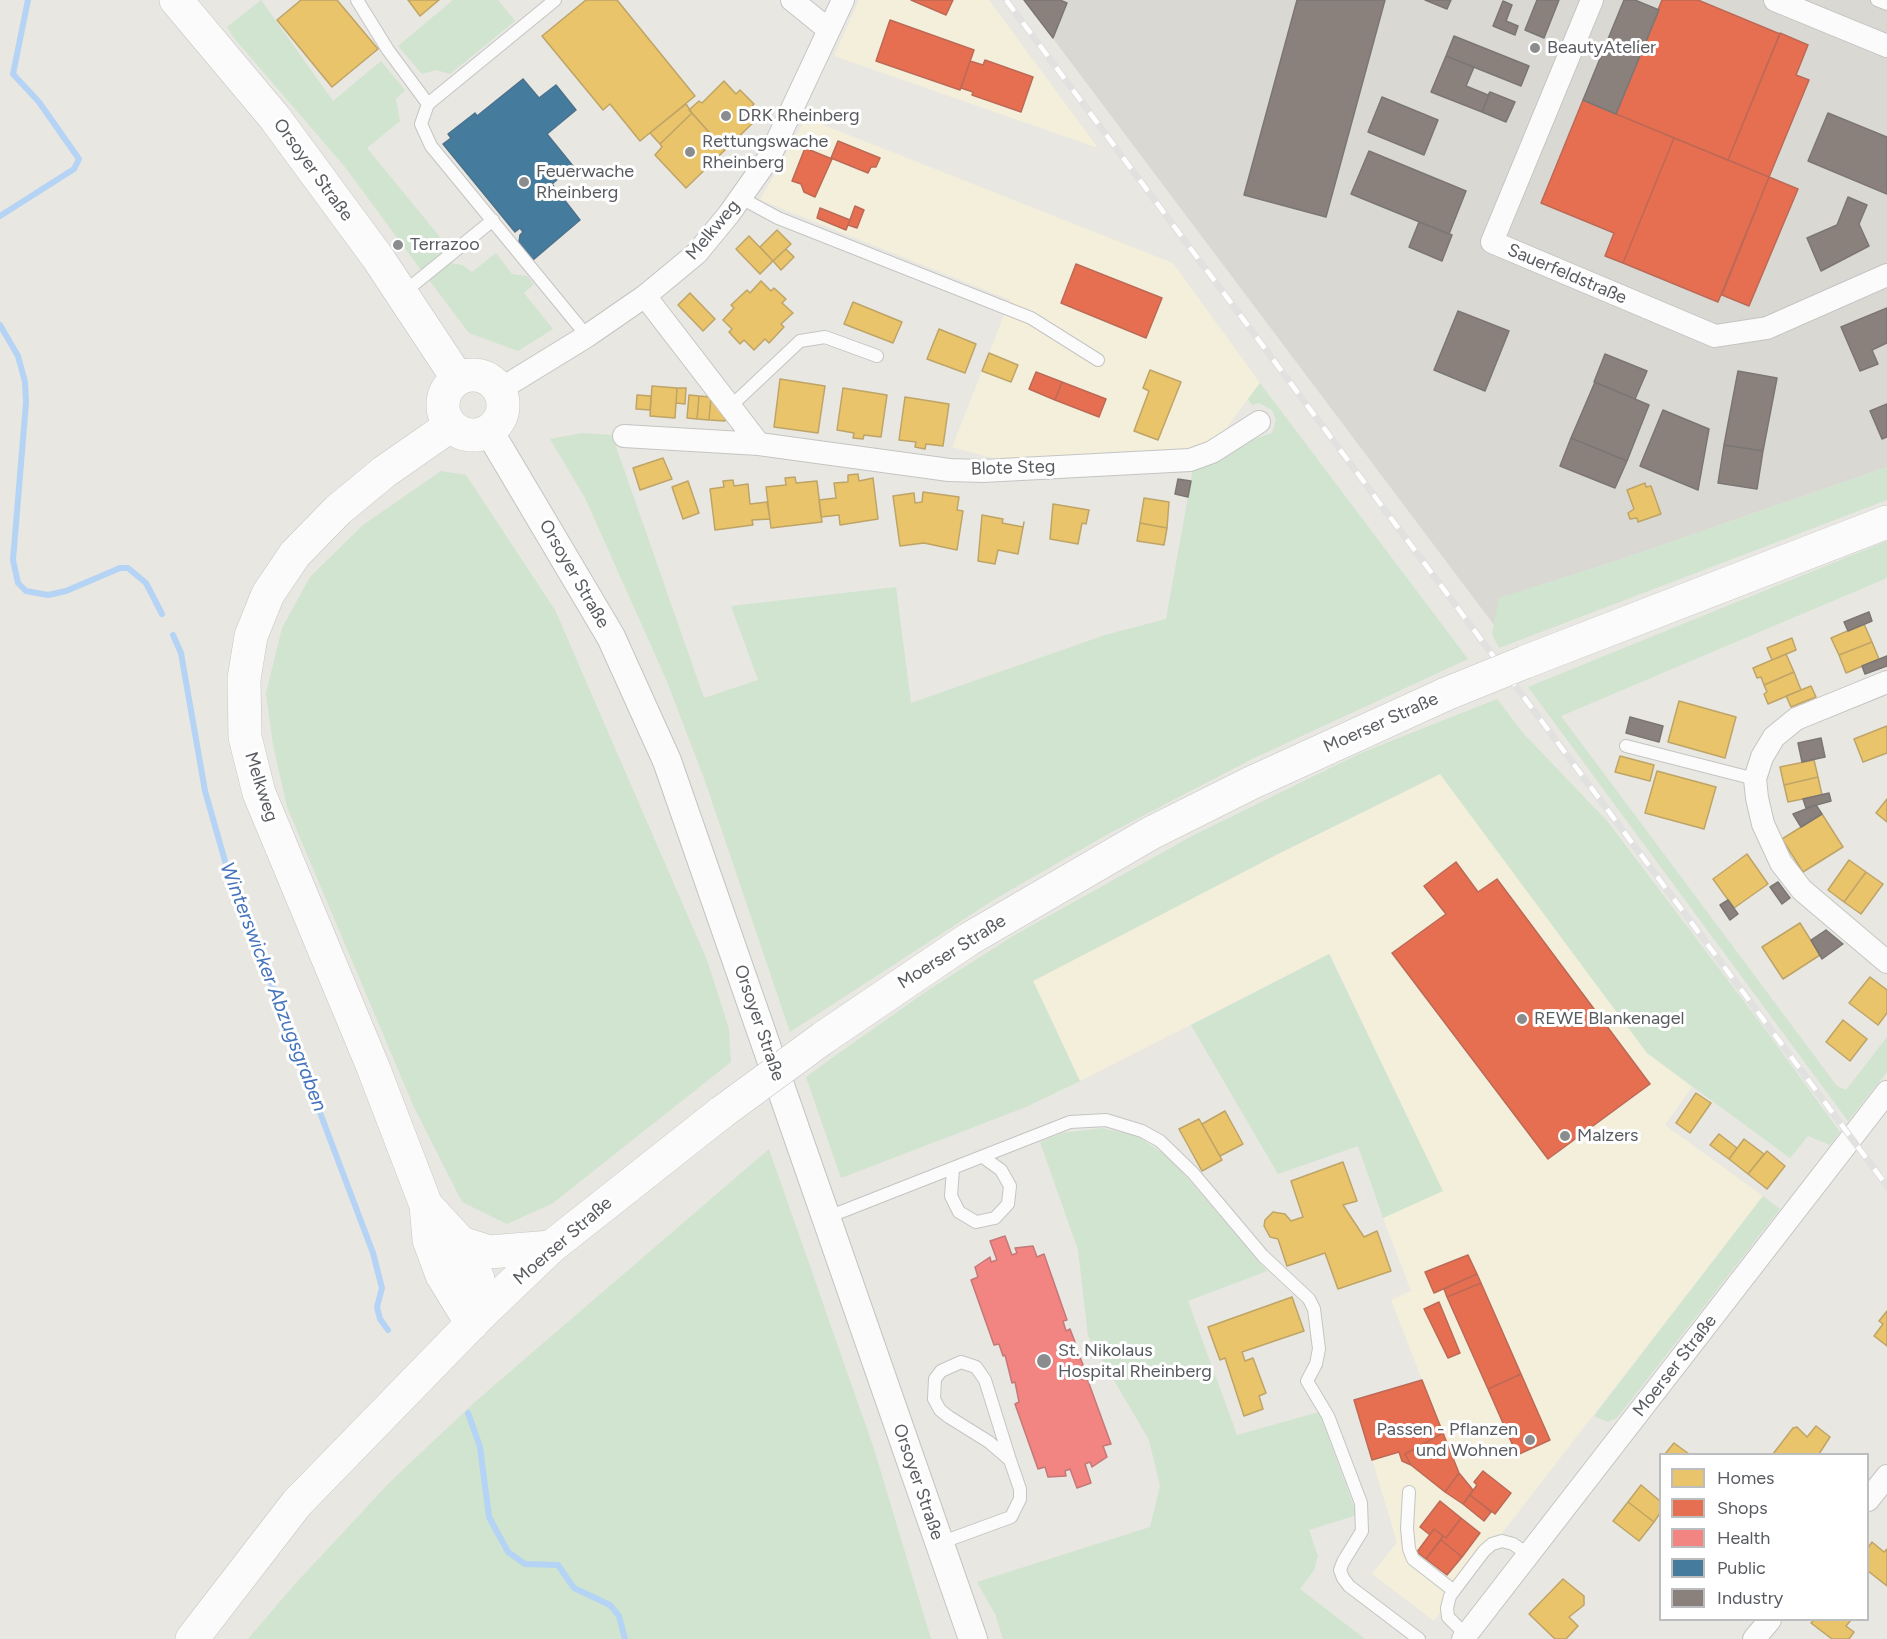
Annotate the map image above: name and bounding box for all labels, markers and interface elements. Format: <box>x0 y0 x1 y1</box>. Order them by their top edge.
place label: BeautyAtelier <box>1547 37 1656 59</box>
marker: BeautyAtelier <box>1528 41 1542 55</box>
place label: DRK Rheinberg <box>738 105 859 127</box>
marker: DRK Rheinberg <box>719 109 733 123</box>
street label: Orsoyer Straße <box>269 115 357 225</box>
place label: Rettungswache Rheinberg <box>702 131 828 174</box>
marker: Rettungswache Rheinberg <box>683 145 697 159</box>
place label: Feuerwache Rheinberg <box>536 161 634 204</box>
marker: Feuerwache Rheinberg <box>517 175 531 189</box>
street label: Melkweg <box>682 195 744 265</box>
place label: Terrazoo <box>410 234 480 256</box>
marker: Terrazoo <box>391 238 405 252</box>
street label: Sauerfeldstraße <box>1504 239 1630 309</box>
street label: Blote Steg <box>970 456 1056 480</box>
street label: Orsoyer Straße <box>534 516 614 632</box>
street label: Moerser Straße <box>1320 688 1442 758</box>
street label: Melkweg <box>240 749 282 825</box>
water label: Winterswicker Abzugsgraben <box>214 859 332 1115</box>
street label: Moerser Straße <box>894 910 1010 994</box>
street label: Orsoyer Straße <box>729 962 789 1084</box>
place label: REWE Blankenagel <box>1534 1008 1684 1030</box>
marker: REWE Blankenagel <box>1515 1012 1529 1026</box>
place label: Malzers <box>1577 1125 1639 1147</box>
marker: Malzers <box>1558 1129 1572 1143</box>
street label: Moerser Straße <box>509 1192 617 1290</box>
street label: Moerser Straße <box>1628 1311 1722 1421</box>
place label: St. Nikolaus Hospital Rheinberg <box>1058 1340 1212 1382</box>
marker: St. Nikolaus Hospital Rheinberg <box>1035 1352 1053 1370</box>
place label: Passen - Pflanzen und Wohnen <box>1377 1419 1518 1462</box>
street label: Orsoyer Straße <box>888 1421 948 1543</box>
marker: Passen - Pflanzen und Wohnen <box>1523 1433 1537 1447</box>
legend <box>1659 1453 1869 1621</box>
text: Homes <box>1717 1467 1775 1489</box>
text: Shops <box>1717 1497 1768 1519</box>
text: Health <box>1717 1527 1770 1549</box>
text: Public <box>1717 1557 1766 1579</box>
text: Industry <box>1717 1587 1783 1609</box>

